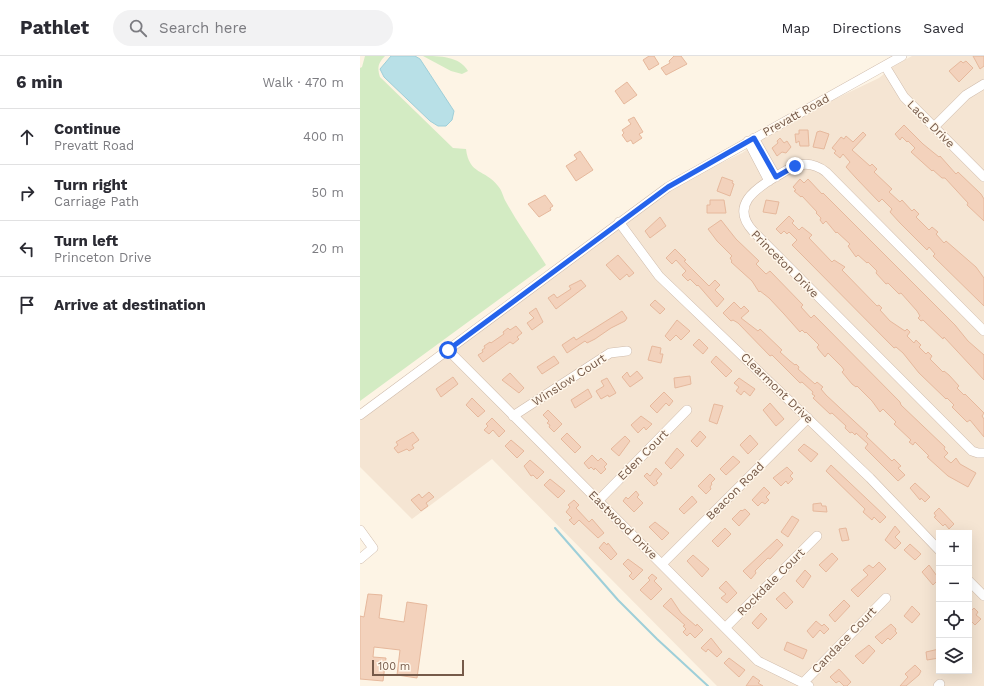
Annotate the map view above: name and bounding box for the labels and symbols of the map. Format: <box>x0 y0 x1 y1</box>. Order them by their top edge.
street label: Prevatt Road <box>760 91 832 139</box>
street label: Lace Drive <box>904 97 958 151</box>
route end <box>786 157 804 175</box>
street label: Princeton Drive <box>748 227 822 301</box>
route start <box>439 341 457 359</box>
street label: Clearmont Drive <box>738 350 816 426</box>
street label: Winslow Court <box>529 351 609 409</box>
street label: Eden Court <box>615 427 671 483</box>
street label: Beacon Road <box>703 459 767 523</box>
street label: Eastwood Drive <box>586 488 660 562</box>
street label: Rockdale Court <box>734 545 808 619</box>
street label: Candace Court <box>809 604 879 676</box>
scale bar <box>372 658 464 677</box>

